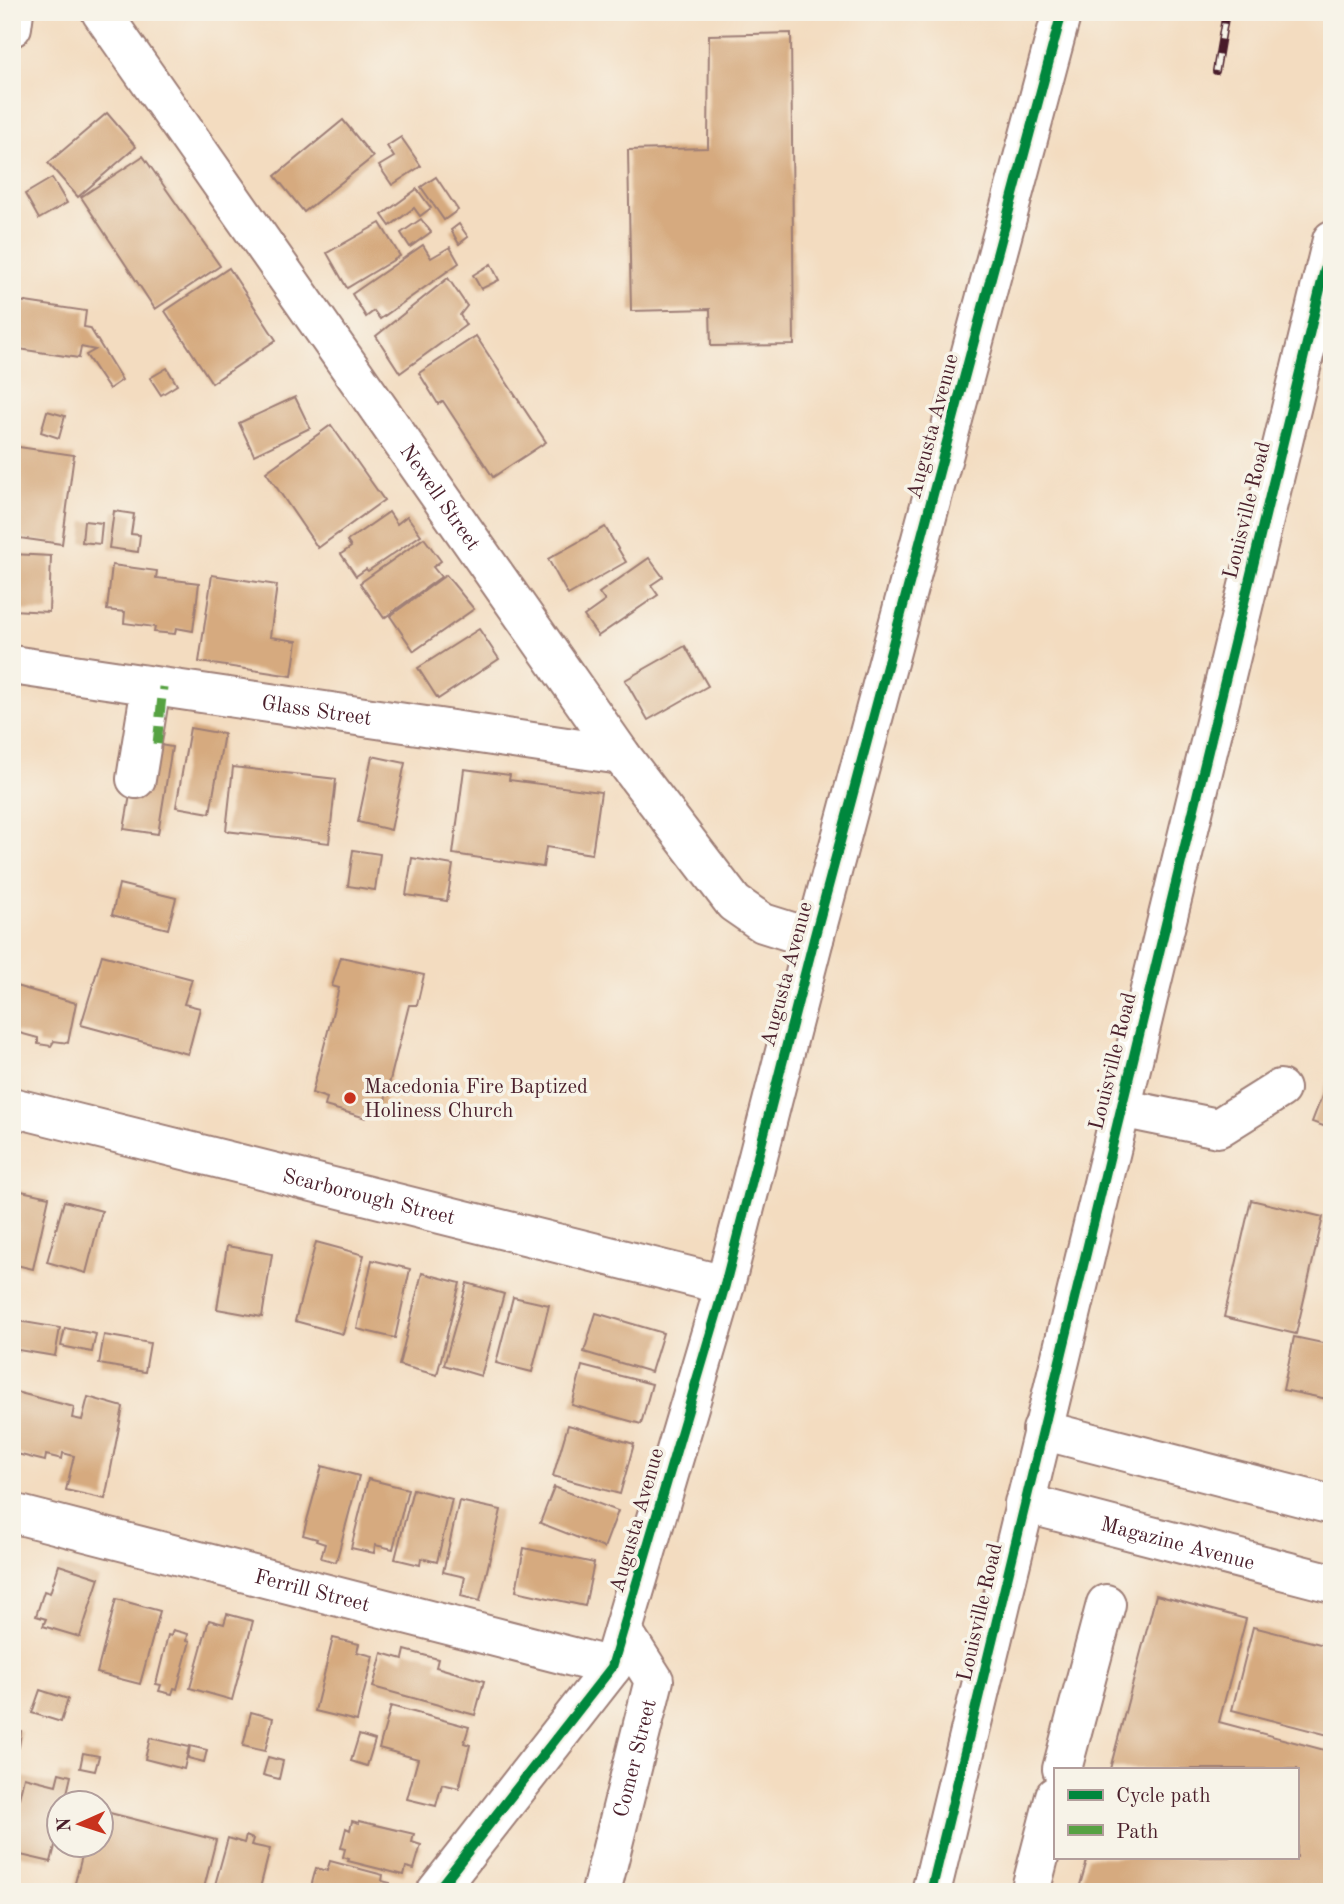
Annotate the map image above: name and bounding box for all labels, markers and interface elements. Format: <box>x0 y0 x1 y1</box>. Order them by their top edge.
street label: Augusta Avenue <box>904 352 963 501</box>
street label: Louisville Road <box>1220 439 1275 581</box>
street label: Newell Street <box>395 441 483 555</box>
street label: Glass Street <box>260 693 373 730</box>
street label: Augusta Avenue <box>758 900 817 1049</box>
street label: Louisville Road <box>1086 990 1141 1132</box>
place label: Macedonia Fire Baptized Holiness Church <box>364 1077 588 1122</box>
marker: Macedonia Fire Baptized Holiness Church <box>342 1090 358 1106</box>
street label: Scarborough Street <box>280 1166 457 1229</box>
street label: Augusta Avenue <box>607 1446 668 1595</box>
street label: Magazine Avenue <box>1098 1514 1257 1574</box>
street label: Louisville Road <box>954 1541 1007 1683</box>
street label: Ferrill Street <box>252 1567 372 1616</box>
street label: Comer Street <box>611 1697 661 1820</box>
legend <box>1054 1768 1298 1858</box>
text: Cycle path <box>1116 1786 1211 1807</box>
north arrow <box>46 1788 116 1858</box>
text: N <box>56 1817 75 1833</box>
text: Path <box>1116 1822 1159 1843</box>

